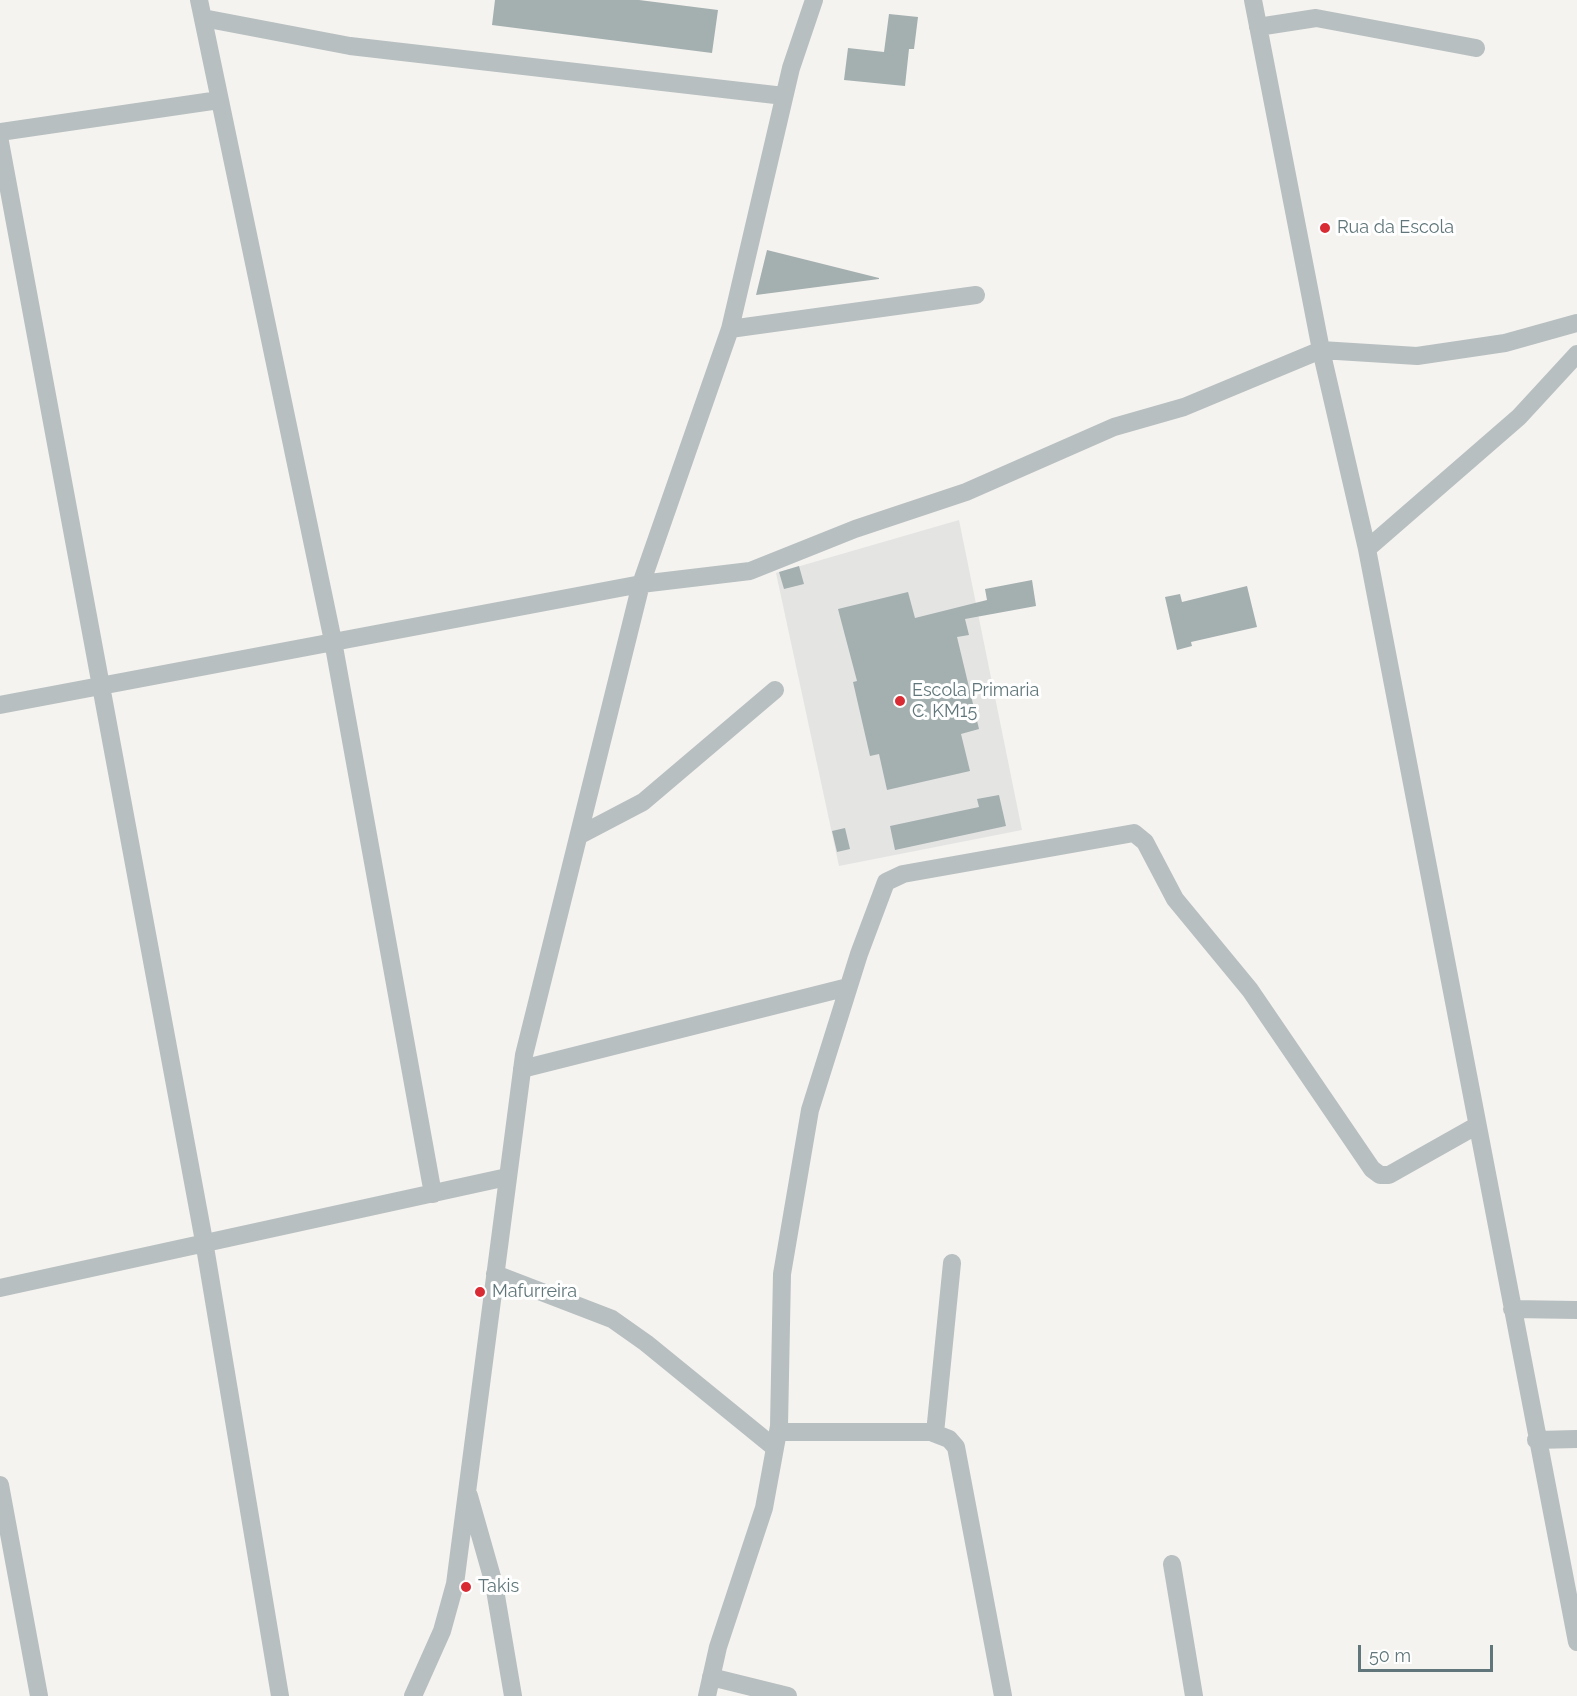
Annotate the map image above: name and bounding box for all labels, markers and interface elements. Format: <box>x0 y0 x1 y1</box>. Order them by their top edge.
place label: Rua da Escola <box>1337 217 1454 239</box>
marker: Rua da Escola <box>1318 221 1332 235</box>
place label: Escola Primaria C. KM15 <box>912 680 1039 722</box>
marker: Escola Primaria C. KM15 <box>893 694 907 708</box>
place label: Mafurreira <box>492 1281 577 1303</box>
marker: Mafurreira <box>473 1285 487 1299</box>
place label: Takis <box>478 1576 519 1598</box>
marker: Takis <box>459 1580 473 1594</box>
scale bar <box>1361 1633 1496 1671</box>
text: 50 m <box>1369 1645 1411 1666</box>

